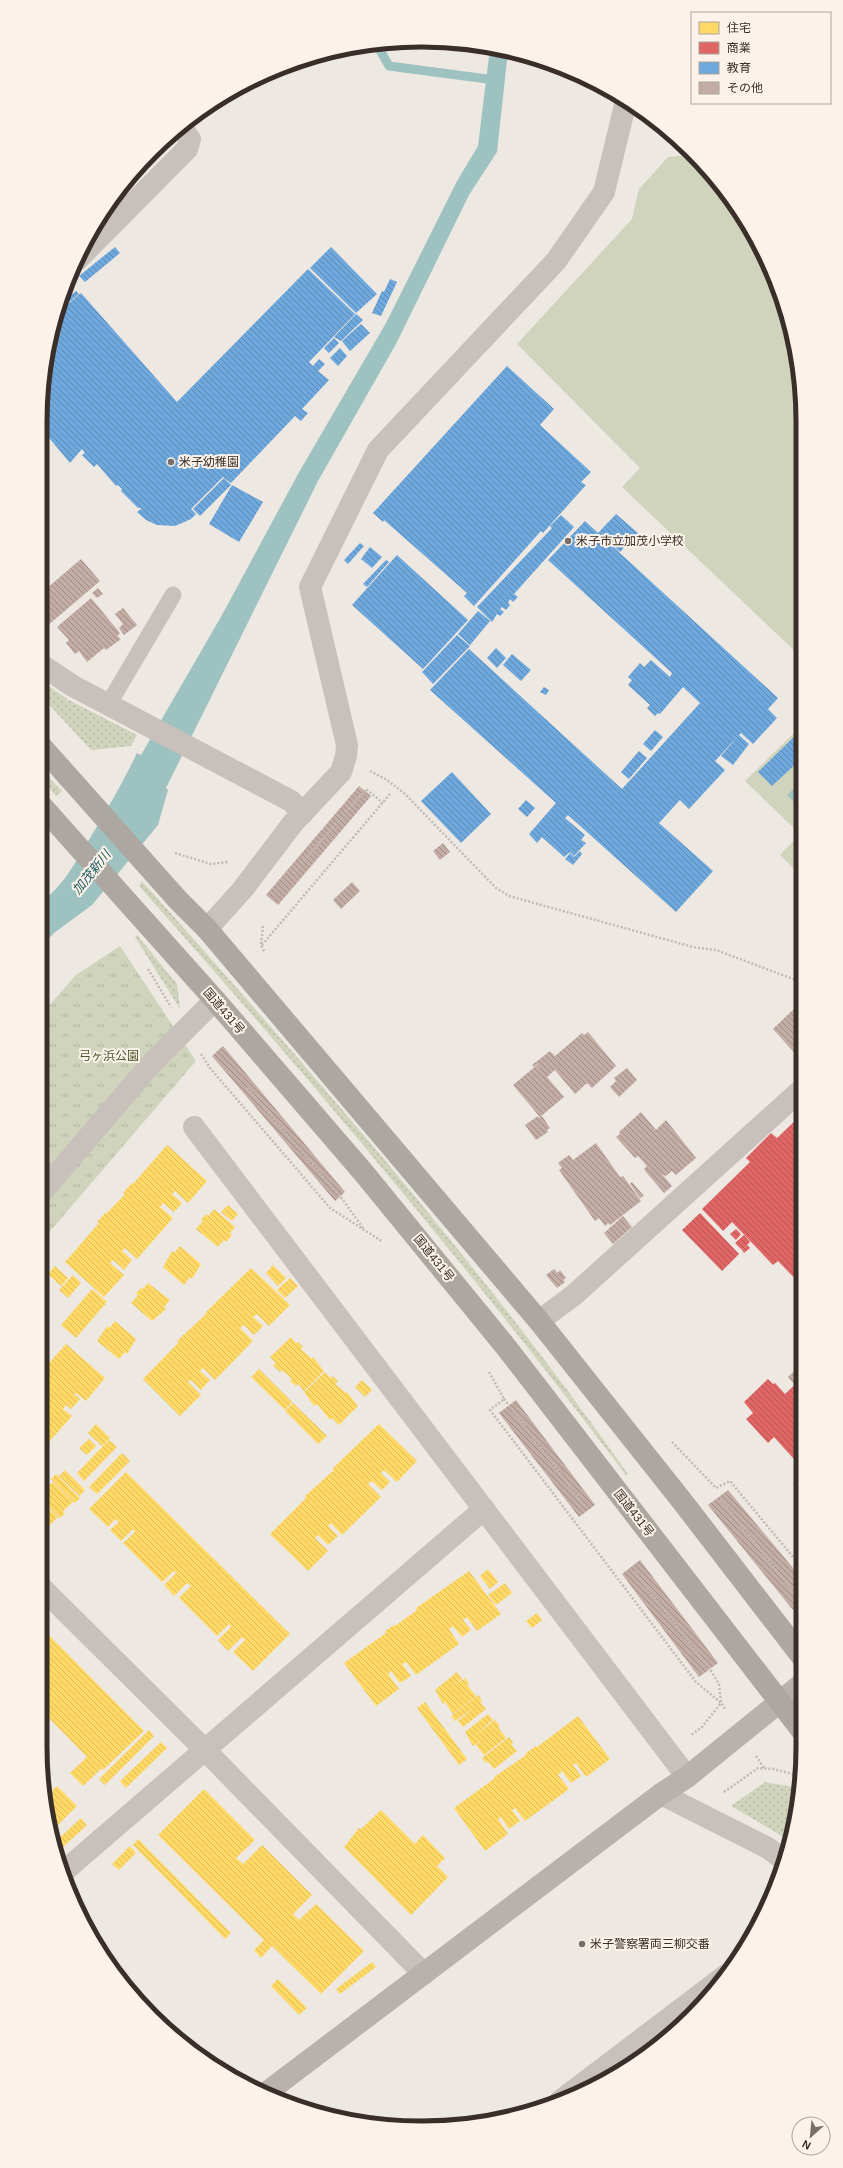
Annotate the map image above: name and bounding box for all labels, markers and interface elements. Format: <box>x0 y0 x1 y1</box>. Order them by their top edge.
legend <box>691 12 831 104</box>
text: 住宅 <box>727 21 751 35</box>
text: 商業 <box>727 41 751 55</box>
text: 教育 <box>727 61 751 75</box>
text: その他 <box>727 81 763 95</box>
place label: 米子幼稚園 <box>179 455 239 469</box>
marker: 米子幼稚園 <box>166 457 176 467</box>
place label: 米子市立加茂小学校 <box>576 534 684 548</box>
marker: 米子市立加茂小学校 <box>563 536 573 546</box>
water label: 加茂新川 <box>69 846 115 897</box>
street label: 国道431号 <box>200 985 248 1037</box>
park label: 弓ヶ浜公園 <box>79 1049 139 1063</box>
street label: 国道431号 <box>411 1232 457 1284</box>
street label: 国道431号 <box>611 1487 657 1539</box>
place label: 米子警察署両三柳交番 <box>590 1937 710 1951</box>
marker: 米子警察署両三柳交番 <box>577 1939 587 1949</box>
north arrow <box>791 2116 831 2156</box>
text: N <box>800 2138 813 2152</box>

